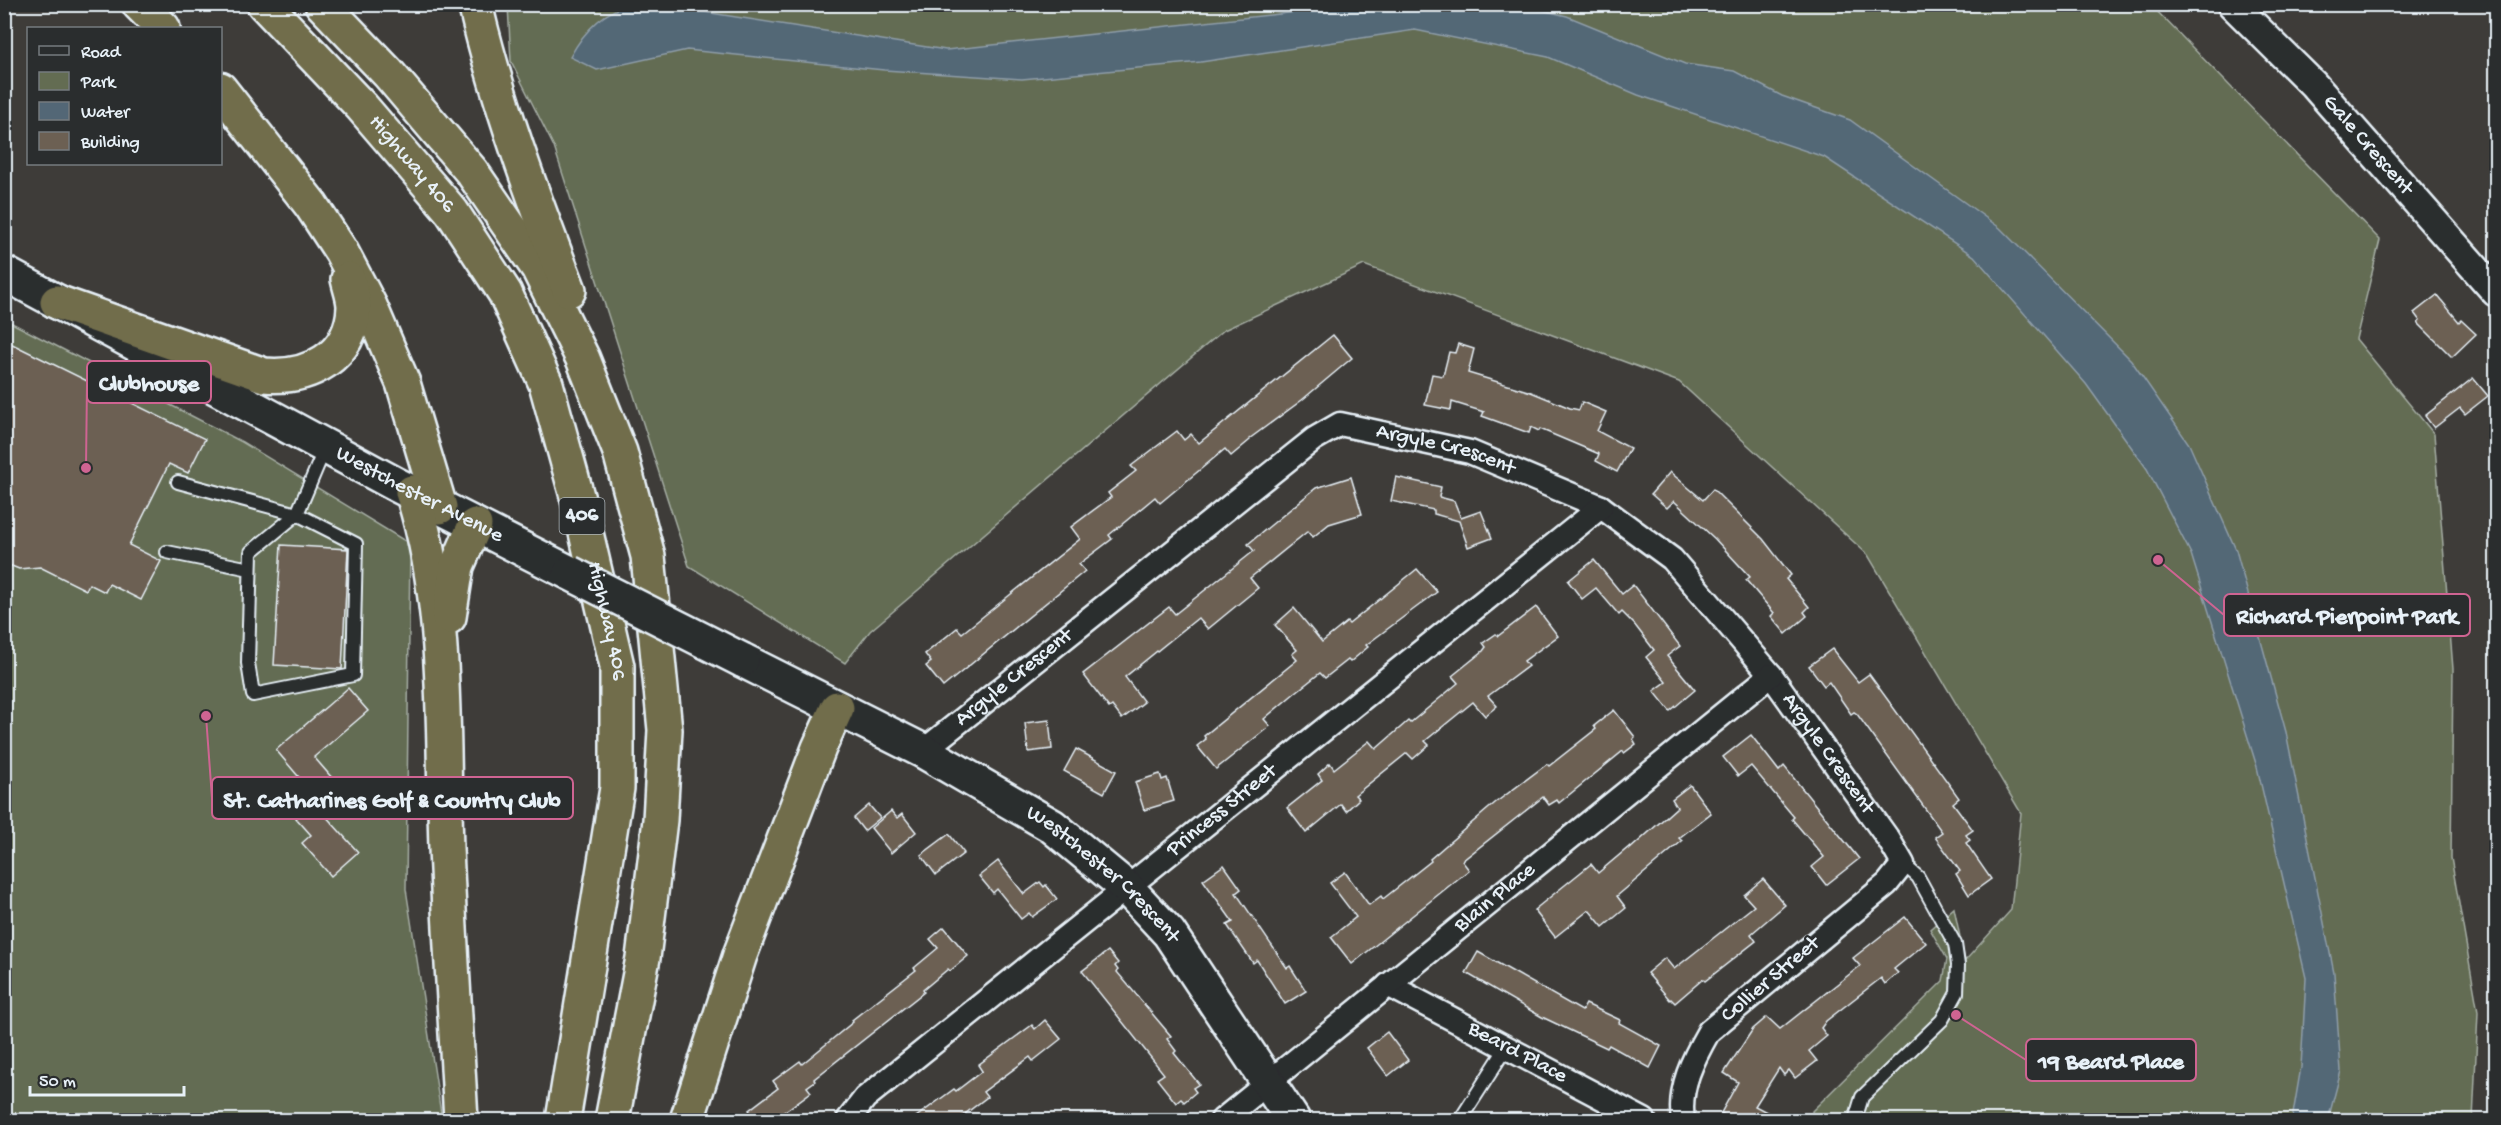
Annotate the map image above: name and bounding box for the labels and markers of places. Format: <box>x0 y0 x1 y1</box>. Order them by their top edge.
callout: Clubhouse <box>87 361 211 403</box>
callout: Richard Pierpoint Park <box>2224 594 2470 636</box>
callout: St. Catharines Golf & Country Club <box>212 777 573 819</box>
callout: 19 Beard Place <box>2026 1039 2196 1081</box>

